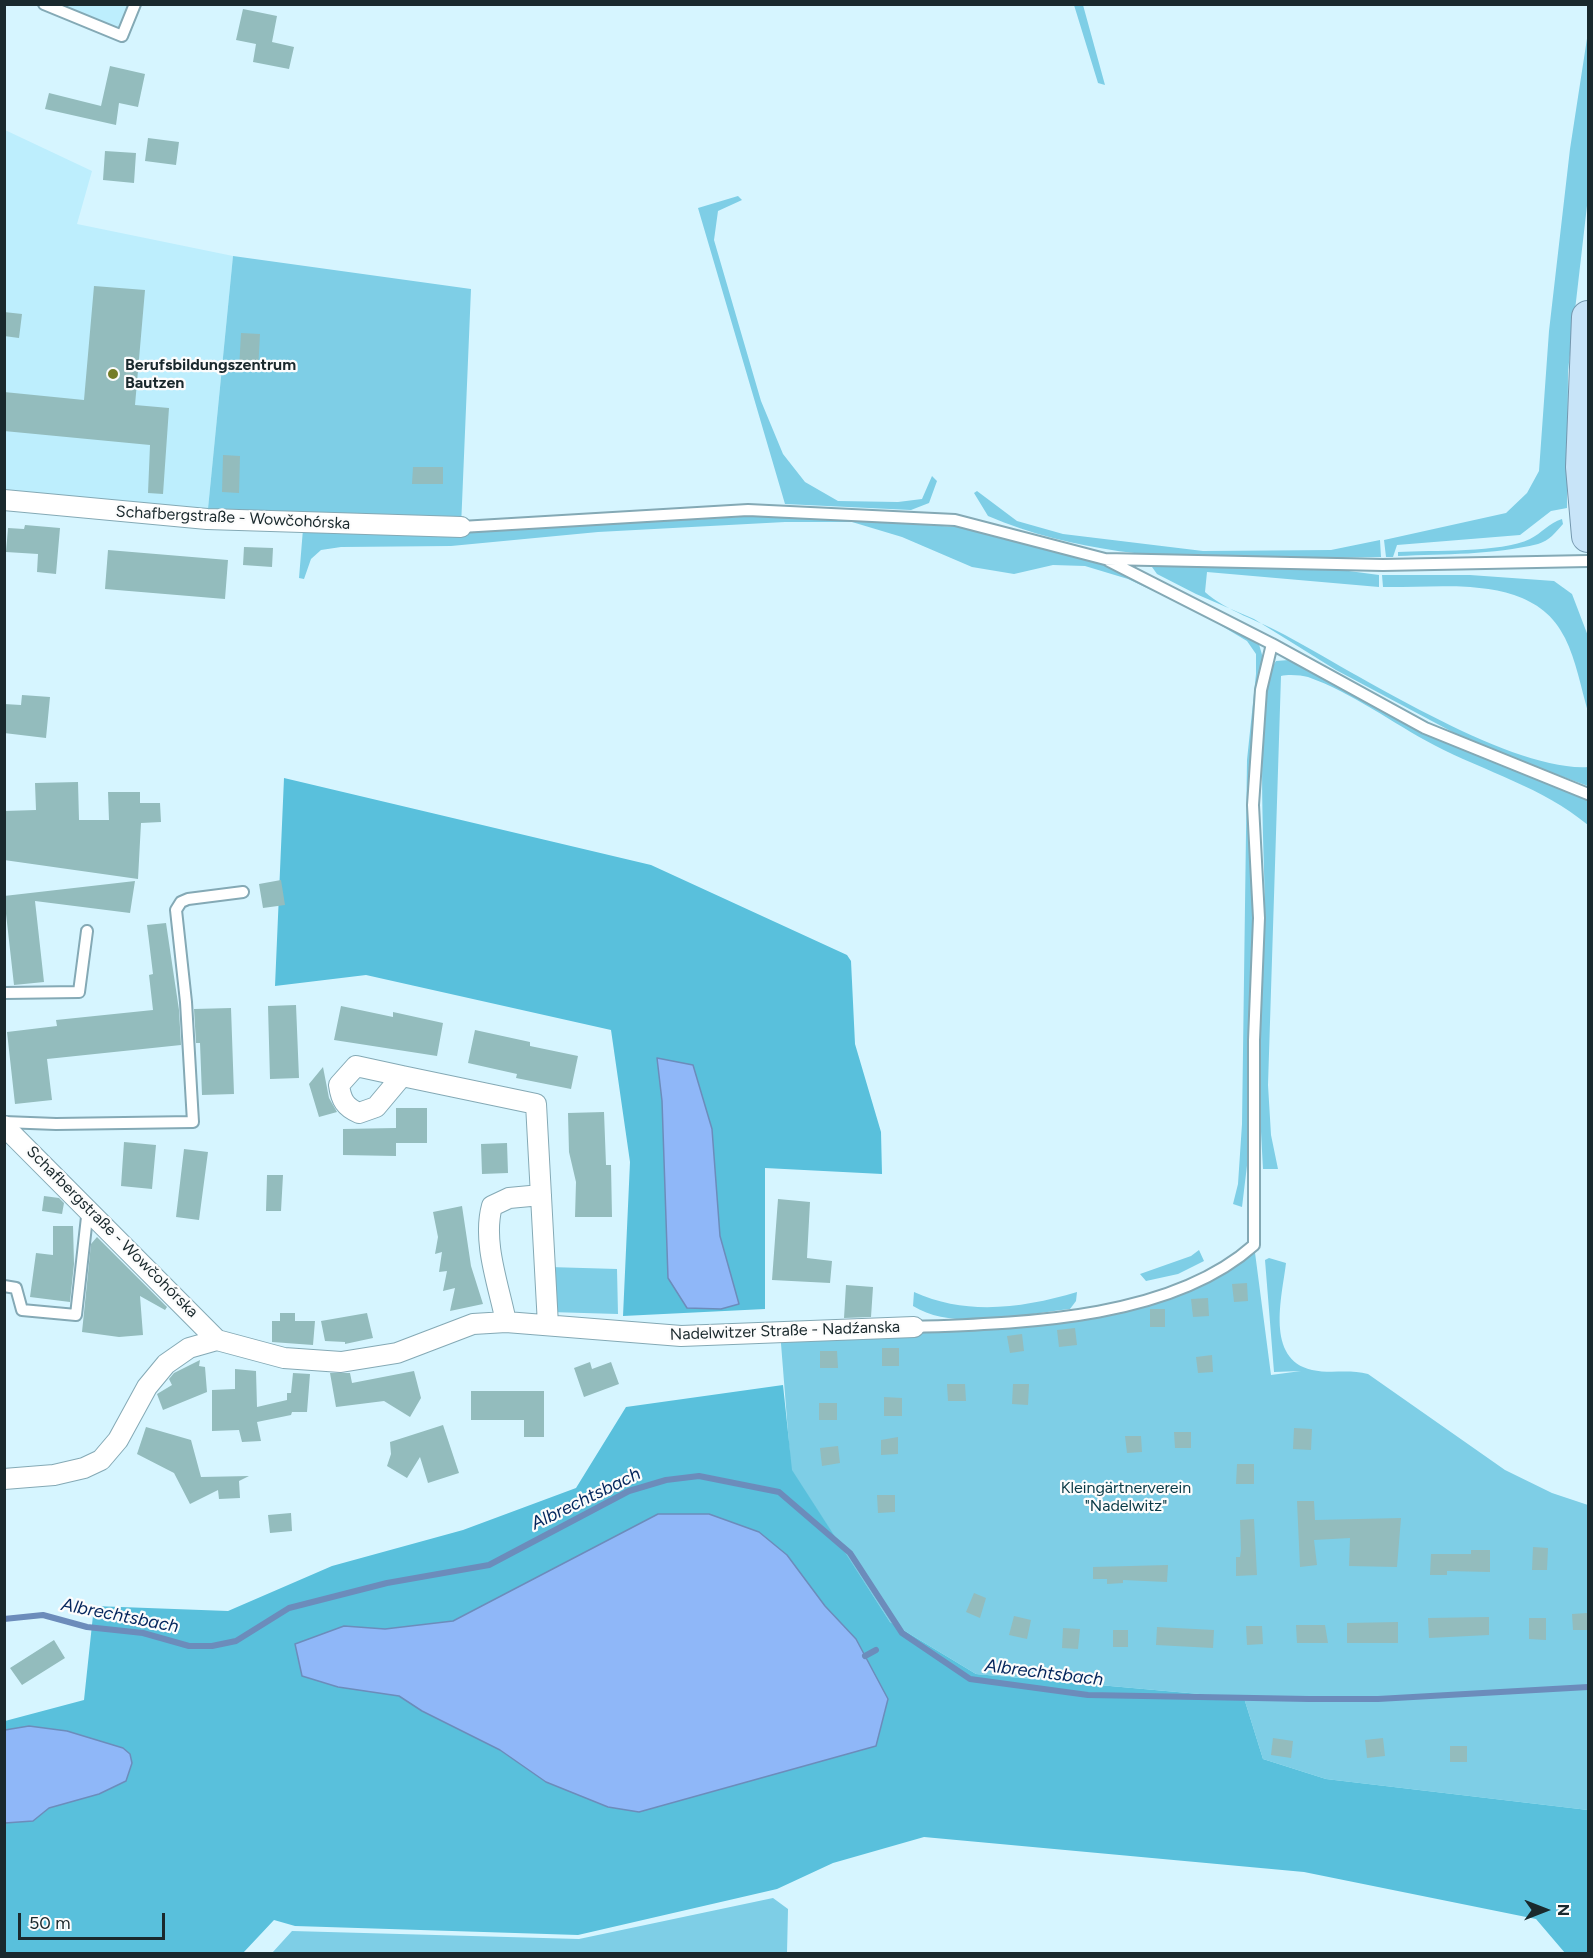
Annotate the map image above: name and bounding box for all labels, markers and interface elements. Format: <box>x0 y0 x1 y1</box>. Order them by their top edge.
place label: Berufsbildungszentrum Bautzen <box>125 355 296 393</box>
marker: Berufsbildungszentrum Bautzen <box>106 367 120 381</box>
street label: Schafbergstraße - Wowčohórska <box>115 502 351 534</box>
street label: Schafbergstraße - Wowčohórska <box>22 1142 202 1322</box>
street label: Nadelwitzer Straße - Nadźanska <box>670 1317 900 1345</box>
water label: Albrechtsbach <box>528 1463 644 1535</box>
park label: Kleingärtnerverein "Nadelwitz" <box>1061 1478 1191 1516</box>
water label: Albrechtsbach <box>60 1594 180 1638</box>
water label: Albrechtsbach <box>984 1655 1104 1691</box>
north arrow <box>1515 1880 1575 1940</box>
scale bar <box>21 1901 168 1939</box>
text: N <box>1554 1904 1573 1916</box>
text: 50 m <box>29 1912 71 1934</box>

